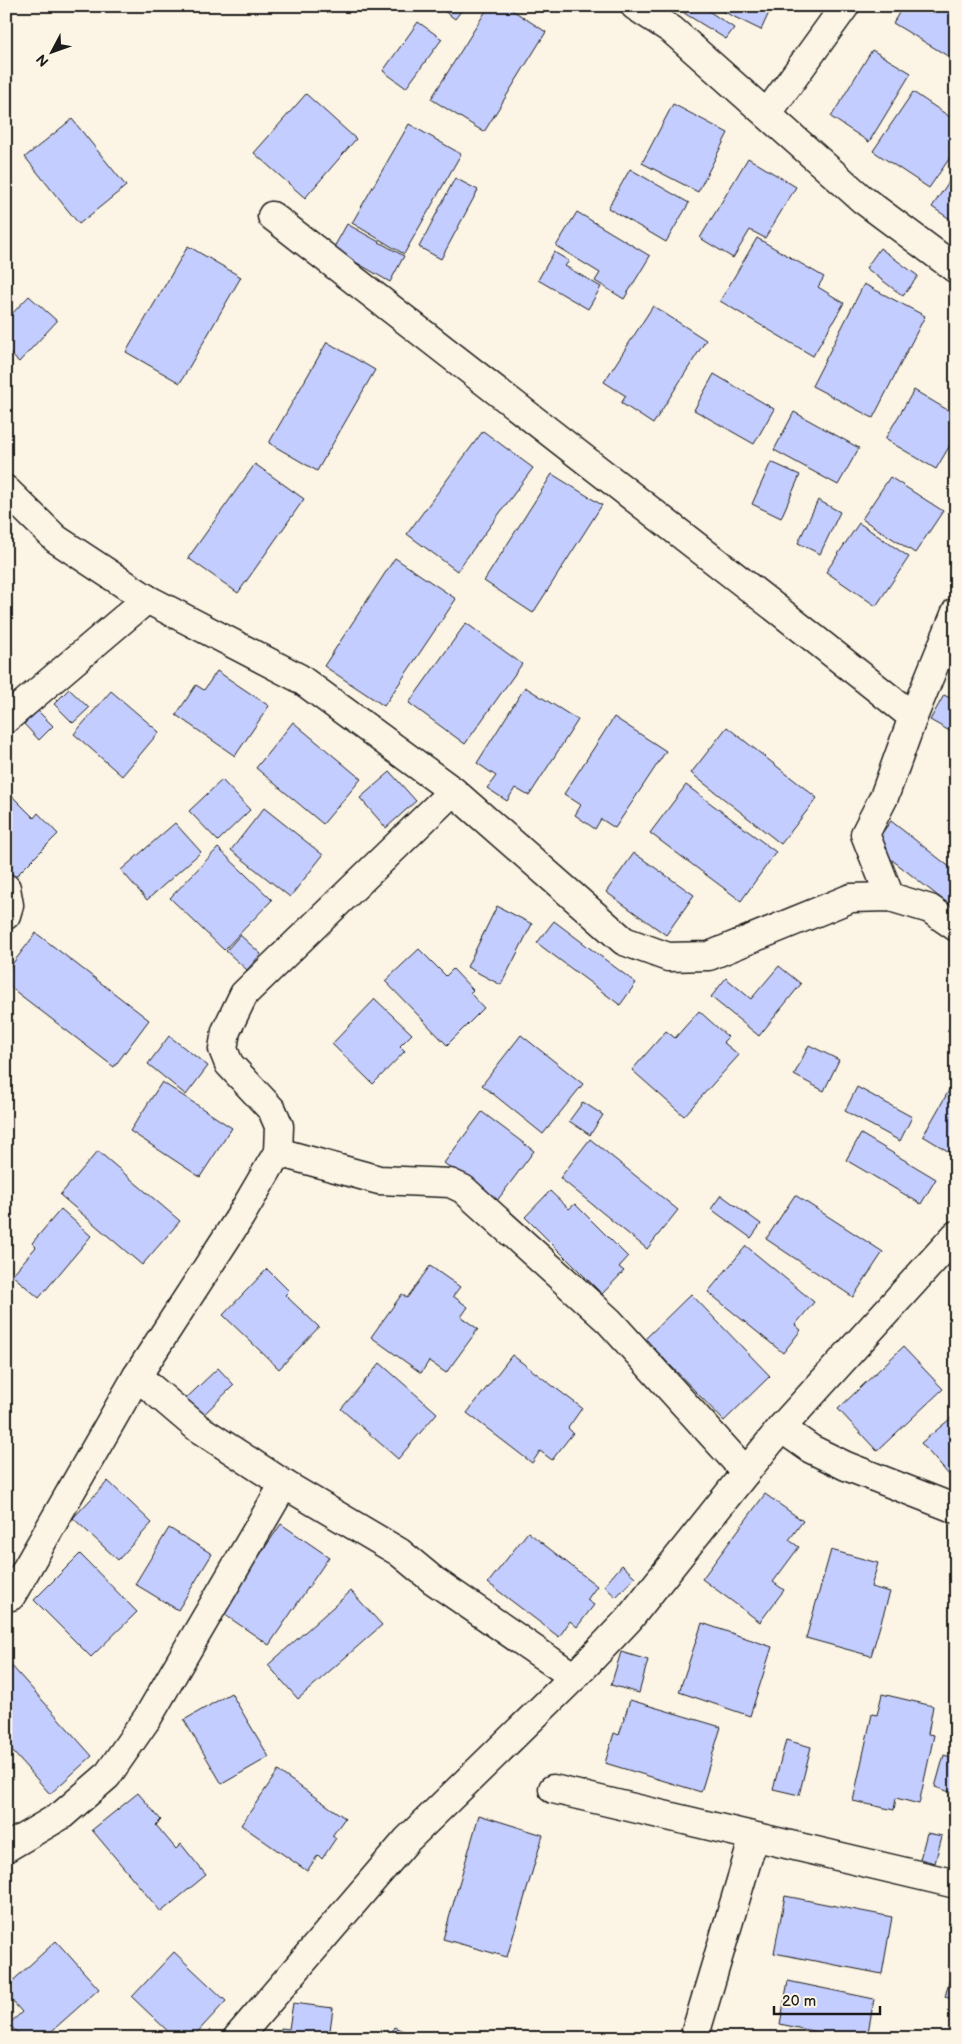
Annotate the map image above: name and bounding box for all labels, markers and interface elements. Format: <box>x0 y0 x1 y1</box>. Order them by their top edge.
north arrow <box>28 28 78 78</box>
text: N <box>33 51 52 70</box>
scale bar <box>774 1984 881 2016</box>
text: 20 m <box>782 1992 816 2011</box>

